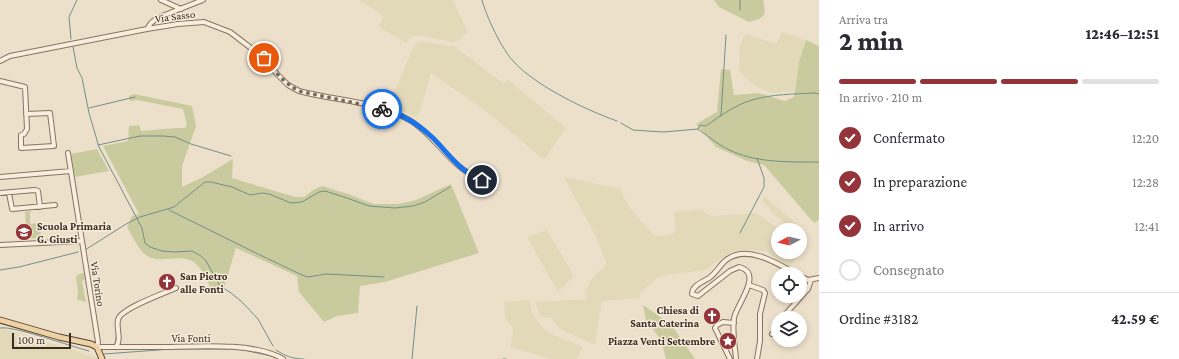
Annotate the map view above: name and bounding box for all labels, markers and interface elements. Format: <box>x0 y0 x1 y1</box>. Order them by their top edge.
street label: Via Sasso <box>154 8 196 24</box>
text: Arriva tra <box>839 12 888 27</box>
text: 12:46–12:51 <box>1085 26 1159 42</box>
text: 2 min <box>839 27 903 56</box>
pin <box>247 41 281 75</box>
icon: bag <box>253 47 275 69</box>
courier <box>362 89 402 129</box>
text: In arrivo · 210 m <box>839 90 922 105</box>
icon: bike <box>371 98 393 120</box>
icon: check <box>839 127 861 149</box>
text: Confermato <box>873 130 945 146</box>
text: 12:20 <box>1132 131 1159 146</box>
pin <box>465 163 499 197</box>
icon: home <box>471 169 493 191</box>
icon: check <box>839 171 861 193</box>
text: In preparazione <box>873 174 967 190</box>
text: 12:28 <box>1132 175 1159 190</box>
icon: check <box>839 215 861 237</box>
text: In arrivo <box>873 218 924 234</box>
text: 12:41 <box>1135 219 1159 234</box>
place label: Scuola Primaria G. Giusti <box>37 220 112 245</box>
school or university icon: Scuola Primaria G. Giusti <box>14 222 34 242</box>
north arrow <box>771 223 807 259</box>
map controls <box>771 223 807 347</box>
street label: Via Torino <box>89 261 108 308</box>
text: Consegnato <box>873 262 944 278</box>
button: locate <box>771 267 807 303</box>
place label: San Pietro alle Fonti <box>180 270 228 295</box>
church icon: San Pietro alle Fonti <box>157 272 177 292</box>
place label: Chiesa di Santa Caterina <box>630 304 700 329</box>
church icon: Chiesa di Santa Caterina <box>702 306 722 326</box>
button: layers <box>771 311 807 347</box>
text: Ordine #3182 <box>839 311 918 327</box>
text: 42.59 € <box>1111 311 1159 327</box>
scale bar <box>12 331 71 350</box>
place icon: Piazza Venti Settembre <box>718 331 738 351</box>
street label: Via Fonti <box>171 332 211 344</box>
text: 100 m <box>18 334 45 346</box>
place label: Piazza Venti Settembre <box>608 335 715 347</box>

